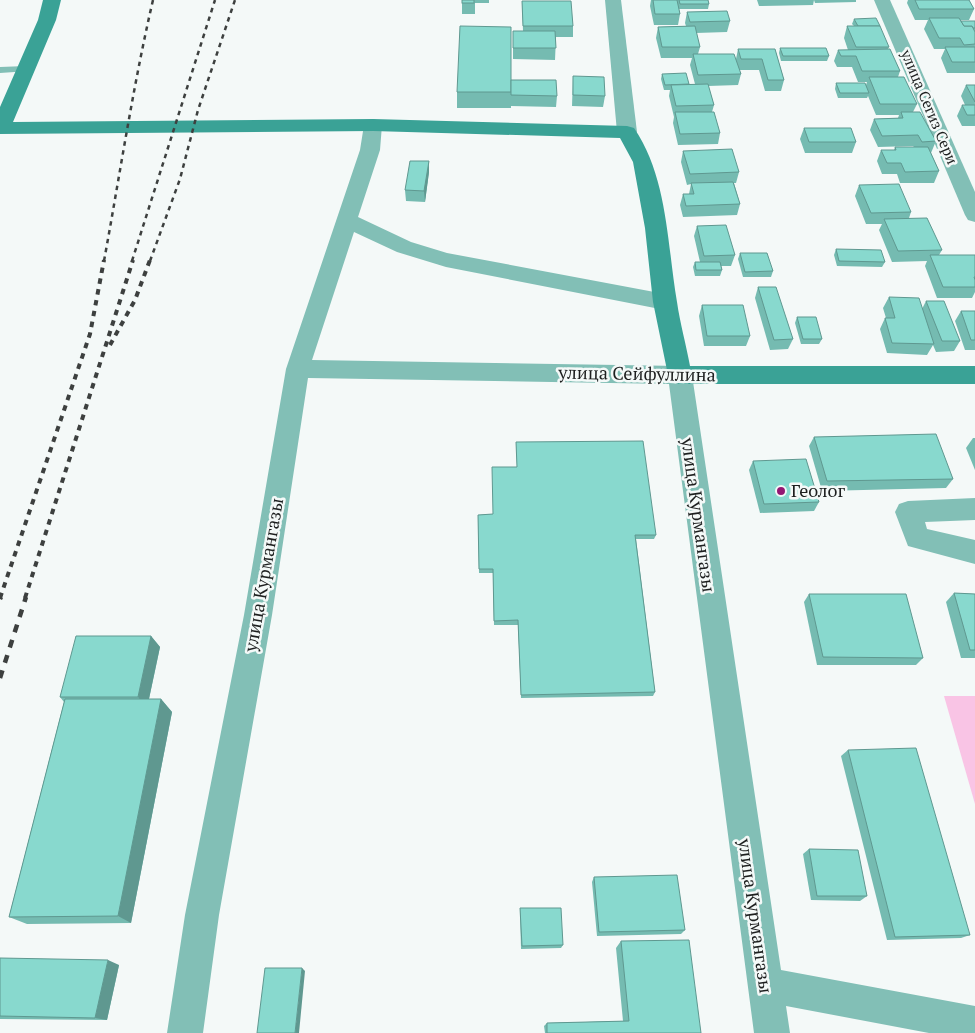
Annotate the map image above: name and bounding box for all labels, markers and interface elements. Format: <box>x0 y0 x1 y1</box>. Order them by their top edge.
street label: улица Сегиз Сери <box>896 45 963 167</box>
street label: улица Сейфуллина <box>557 360 716 386</box>
street label: улица Курмангазы <box>676 435 722 594</box>
place label: Геолог <box>791 478 846 502</box>
marker: Геолог <box>775 485 787 497</box>
street label: улица Курмангазы <box>237 496 288 655</box>
street label: улица Курмангазы <box>733 836 779 995</box>

